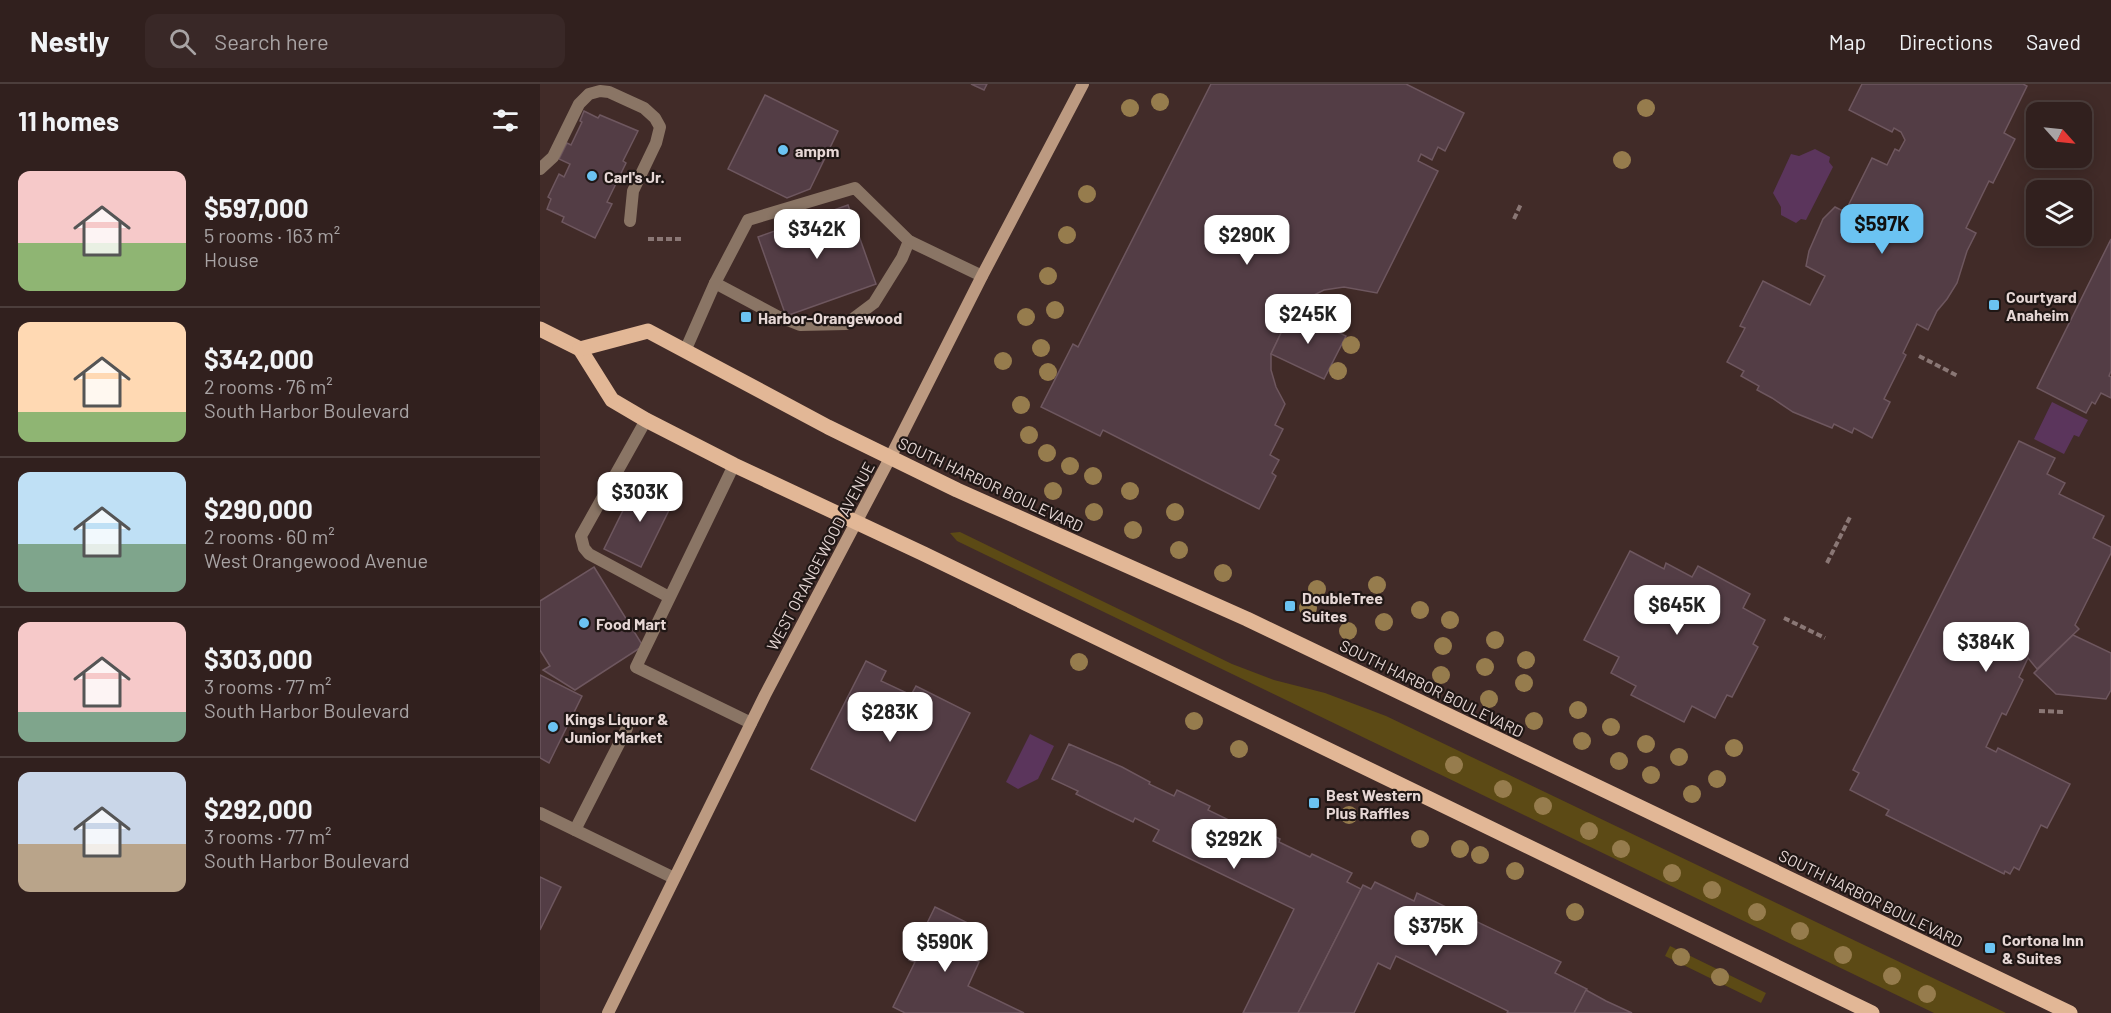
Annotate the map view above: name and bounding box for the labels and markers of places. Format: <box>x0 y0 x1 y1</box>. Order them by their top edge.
place label: ampm <box>795 141 839 160</box>
marker: ampm <box>776 143 790 157</box>
place label: Carl's Jr. <box>604 167 665 186</box>
marker: Carl's Jr. <box>585 169 599 183</box>
pin: $597K <box>1840 204 1924 255</box>
pin: $342K <box>775 209 859 260</box>
pin: $290K <box>1205 215 1289 266</box>
place label: Courtyard Anaheim <box>2006 287 2077 324</box>
pin: $245K <box>1266 294 1350 345</box>
marker: Courtyard Anaheim <box>1987 298 2001 312</box>
place label: Harbor-Orangewood <box>758 308 902 327</box>
marker: Harbor-Orangewood <box>739 310 753 324</box>
pin: $303K <box>598 472 682 523</box>
pin: $645K <box>1635 585 1719 636</box>
place label: DoubleTree Suites <box>1302 588 1383 625</box>
marker: DoubleTree Suites <box>1283 599 1297 613</box>
place label: Food Mart <box>596 614 666 633</box>
marker: Food Mart <box>577 616 591 630</box>
pin: $384K <box>1944 622 2028 673</box>
pin: $283K <box>848 692 932 743</box>
place label: Kings Liquor & Junior Market <box>565 709 669 746</box>
marker: Kings Liquor & Junior Market <box>546 720 560 734</box>
place label: Best Western Plus Raffles <box>1326 785 1421 822</box>
marker: Best Western Plus Raffles <box>1307 796 1321 810</box>
pin: $292K <box>1192 819 1276 870</box>
pin: $375K <box>1394 906 1478 957</box>
pin: $590K <box>903 922 987 973</box>
place label: Cortona Inn & Suites <box>2002 930 2084 967</box>
marker: Cortona Inn & Suites <box>1983 941 1997 955</box>

